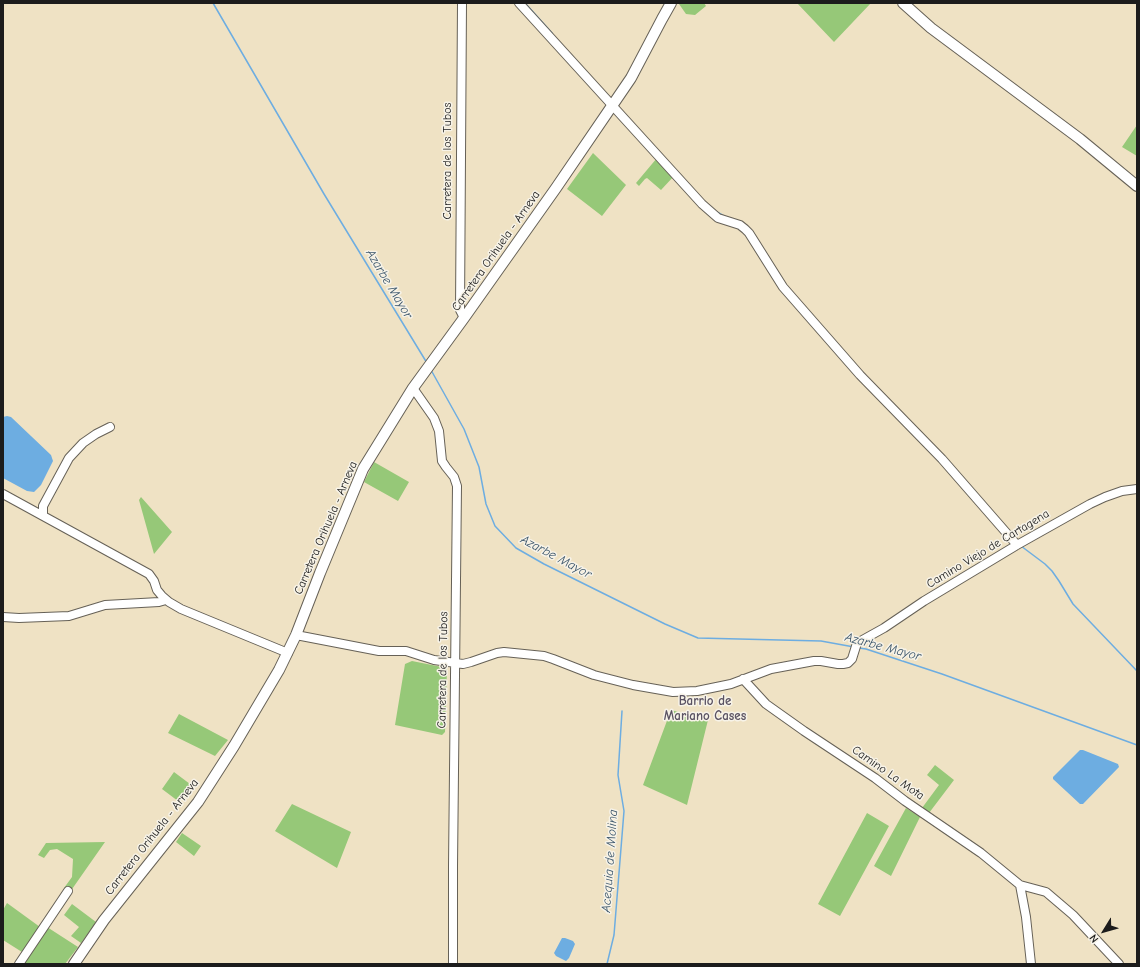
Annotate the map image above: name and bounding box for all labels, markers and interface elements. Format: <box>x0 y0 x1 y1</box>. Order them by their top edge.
street label: Carretera de los Tubos <box>441 102 455 220</box>
street label: Carretera Orihuela - Arneva <box>449 188 543 314</box>
water label: Azarbe Mayor <box>362 247 416 321</box>
street label: Carretera Orihuela - Arneva <box>291 459 361 597</box>
street label: Camino Viejo de Cartagena <box>924 507 1052 591</box>
water label: Azarbe Mayor <box>518 532 594 582</box>
street label: Carretera de los Tubos <box>435 611 451 729</box>
water label: Azarbe Mayor <box>843 629 923 665</box>
district label: Barrio de Mariano Cases <box>664 693 746 724</box>
street label: Camino La Mota <box>849 743 927 803</box>
street label: Carretera Orihuela - Arneva <box>102 776 202 898</box>
water label: Acequia de Molina <box>599 809 621 913</box>
north arrow <box>1084 911 1124 951</box>
text: N <box>1087 932 1101 945</box>

